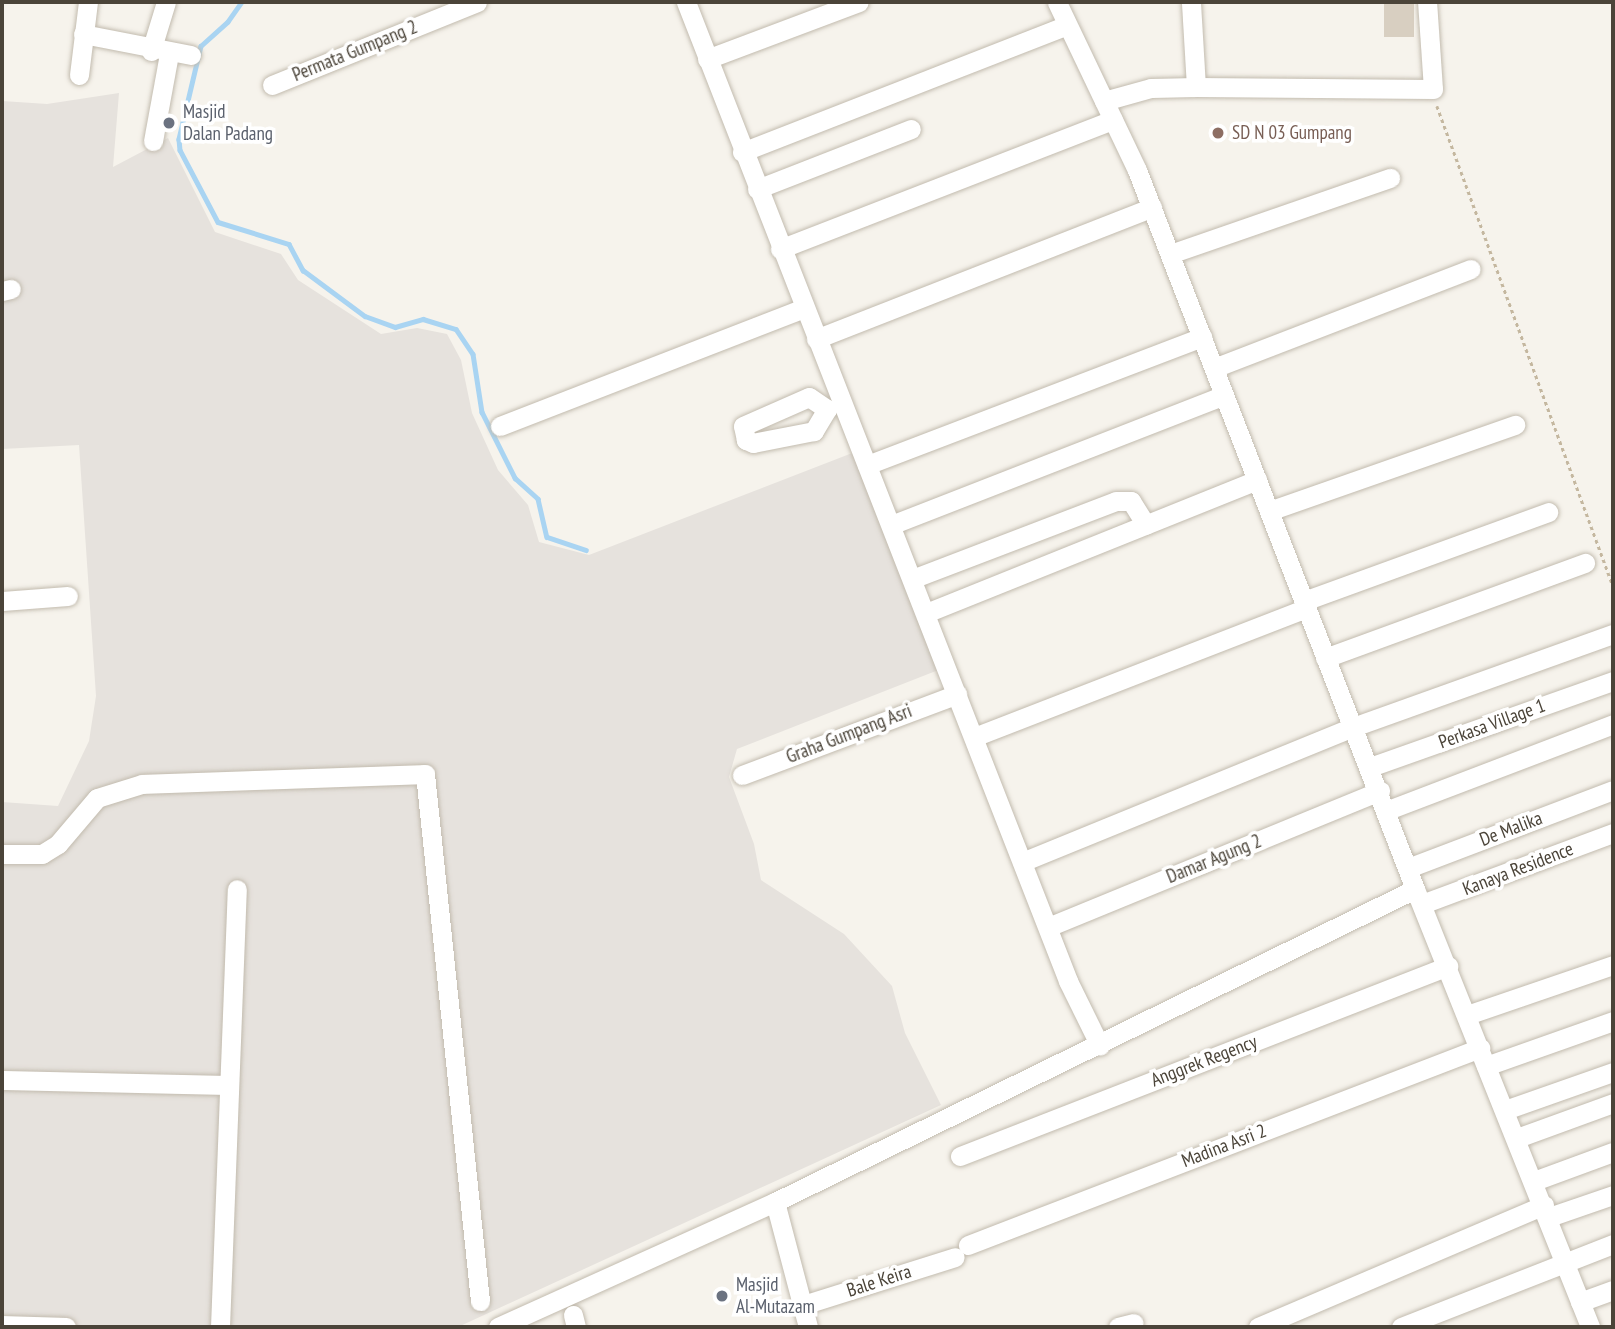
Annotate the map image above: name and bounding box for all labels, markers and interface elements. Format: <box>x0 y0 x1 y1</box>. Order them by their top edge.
street label: Permata Gumpang 2 <box>289 16 421 86</box>
place label: Masjid Dalan Padang <box>183 101 273 145</box>
marker: Masjid Dalan Padang <box>161 115 177 131</box>
place label: SD N 03 Gumpang <box>1232 122 1352 144</box>
marker: SD N 03 Gumpang <box>1210 125 1226 141</box>
street label: Perkasa Village 1 <box>1435 694 1549 754</box>
street label: Graha Gumpang Asri <box>783 699 915 769</box>
street label: De Malika <box>1477 807 1545 851</box>
street label: Damar Agung 2 <box>1163 829 1265 889</box>
street label: Kanaya Residence <box>1459 837 1577 901</box>
street label: Anggrek Regency <box>1147 1030 1261 1092</box>
street label: Madina Asri 2 <box>1178 1119 1270 1173</box>
street label: Bale Keira <box>844 1260 914 1302</box>
place label: Masjid Al-Mutazam <box>736 1274 815 1318</box>
marker: Masjid Al-Mutazam <box>714 1288 730 1304</box>

